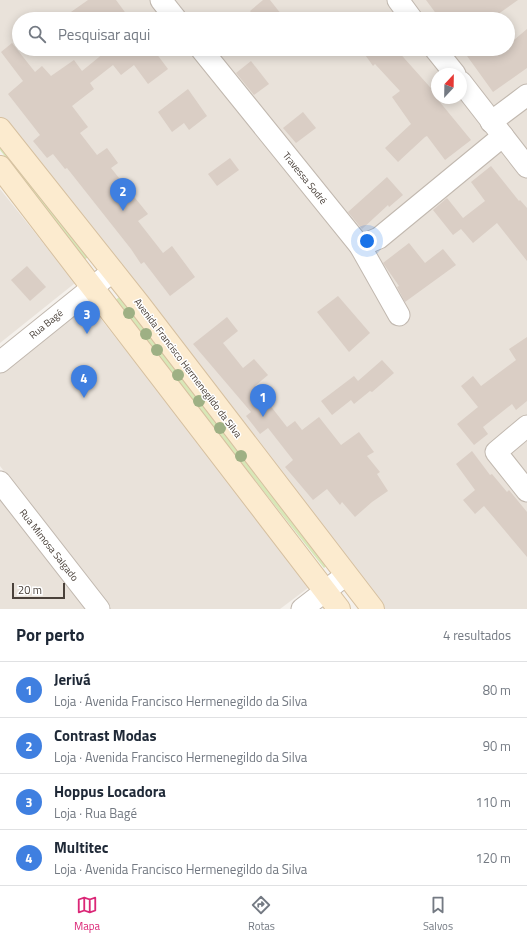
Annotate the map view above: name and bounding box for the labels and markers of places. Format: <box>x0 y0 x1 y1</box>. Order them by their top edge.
pin: 2 <box>110 178 136 211</box>
pin: 3 <box>74 301 100 334</box>
pin: 4 <box>71 365 97 398</box>
pin: 1 <box>250 384 276 417</box>

